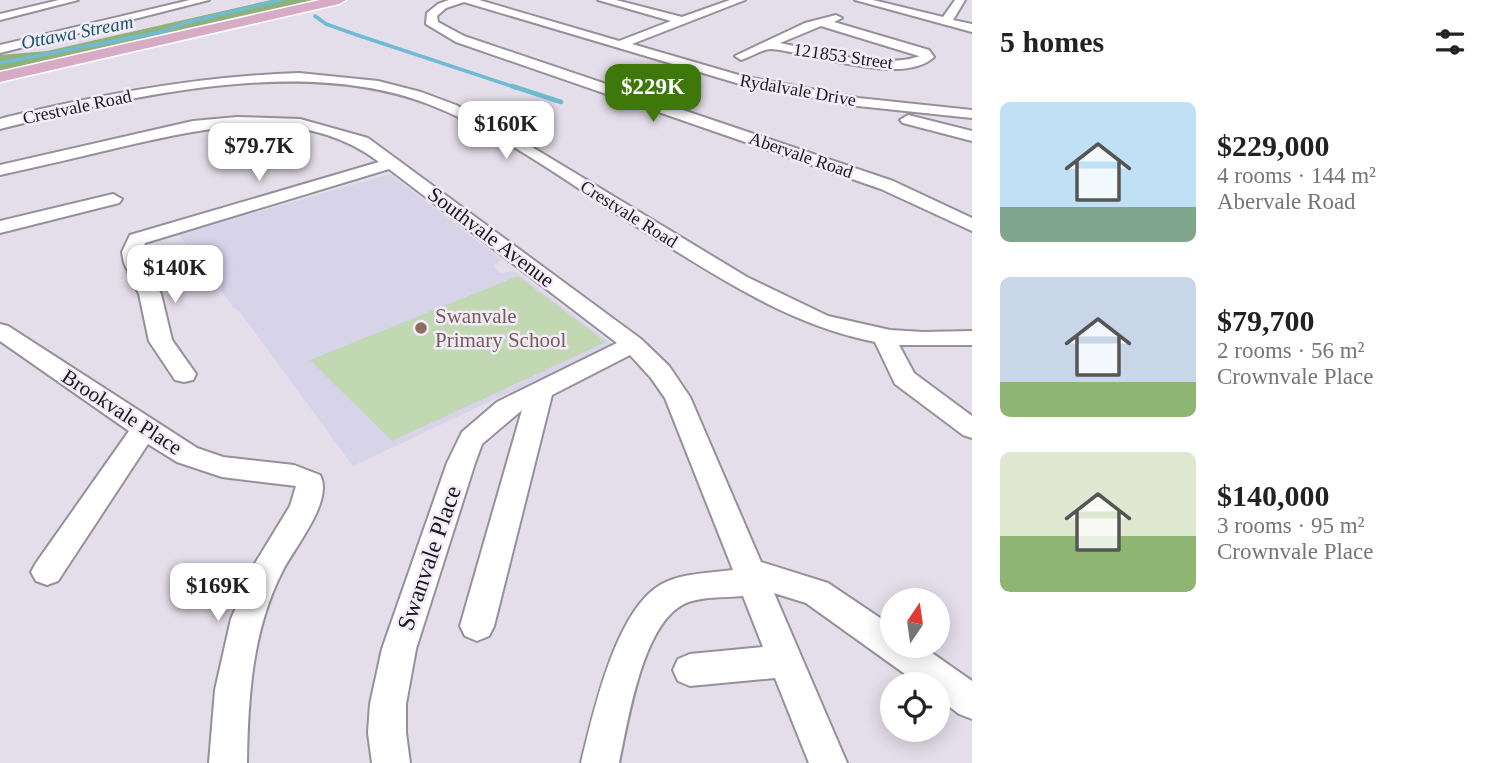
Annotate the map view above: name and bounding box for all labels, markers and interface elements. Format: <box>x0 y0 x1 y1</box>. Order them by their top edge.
water label: Ottawa Stream <box>19 11 135 53</box>
icon: filters <box>1431 23 1469 61</box>
text: 5 homes <box>1000 25 1104 58</box>
street label: 121853 Street <box>792 39 894 73</box>
pin: $229K <box>604 64 702 124</box>
street label: Rydalvale Drive <box>738 70 858 110</box>
text: $229K <box>621 74 685 99</box>
street label: Crestvale Road <box>21 86 133 128</box>
pin: $160K <box>457 102 555 161</box>
text: $160K <box>474 111 538 136</box>
pin: $79.7K <box>202 124 316 183</box>
street label: Abervale Road <box>746 128 856 182</box>
text: $229,000 <box>1217 129 1330 162</box>
icon: home <box>1056 130 1140 214</box>
text: $79.7K <box>224 133 294 158</box>
text: 4 rooms · 144 m² <box>1217 163 1376 188</box>
street label: Crestvale Road <box>577 176 681 252</box>
street label: Southvale Avenue <box>423 182 559 292</box>
text: Abervale Road <box>1217 189 1356 214</box>
pin: $140K <box>126 246 224 305</box>
text: $140K <box>143 255 207 280</box>
place label: Swanvale Primary School <box>435 304 566 352</box>
text: $79,700 <box>1217 304 1315 337</box>
icon: home <box>1056 305 1140 389</box>
marker: Swanvale Primary School <box>413 320 429 336</box>
text: 2 rooms · 56 m² <box>1217 338 1364 363</box>
street label: Brookvale Place <box>58 364 186 460</box>
text: Crownvale Place <box>1217 364 1373 389</box>
text: $140,000 <box>1217 479 1330 512</box>
icon: home <box>1056 480 1140 564</box>
street label: Swanvale Place <box>392 482 466 634</box>
text: 3 rooms · 95 m² <box>1217 513 1364 538</box>
text: Crownvale Place <box>1217 539 1373 564</box>
pin: $169K <box>169 564 267 623</box>
text: $169K <box>186 573 250 598</box>
north arrow <box>880 588 950 658</box>
map controls <box>880 588 950 742</box>
button: locate <box>880 672 950 742</box>

